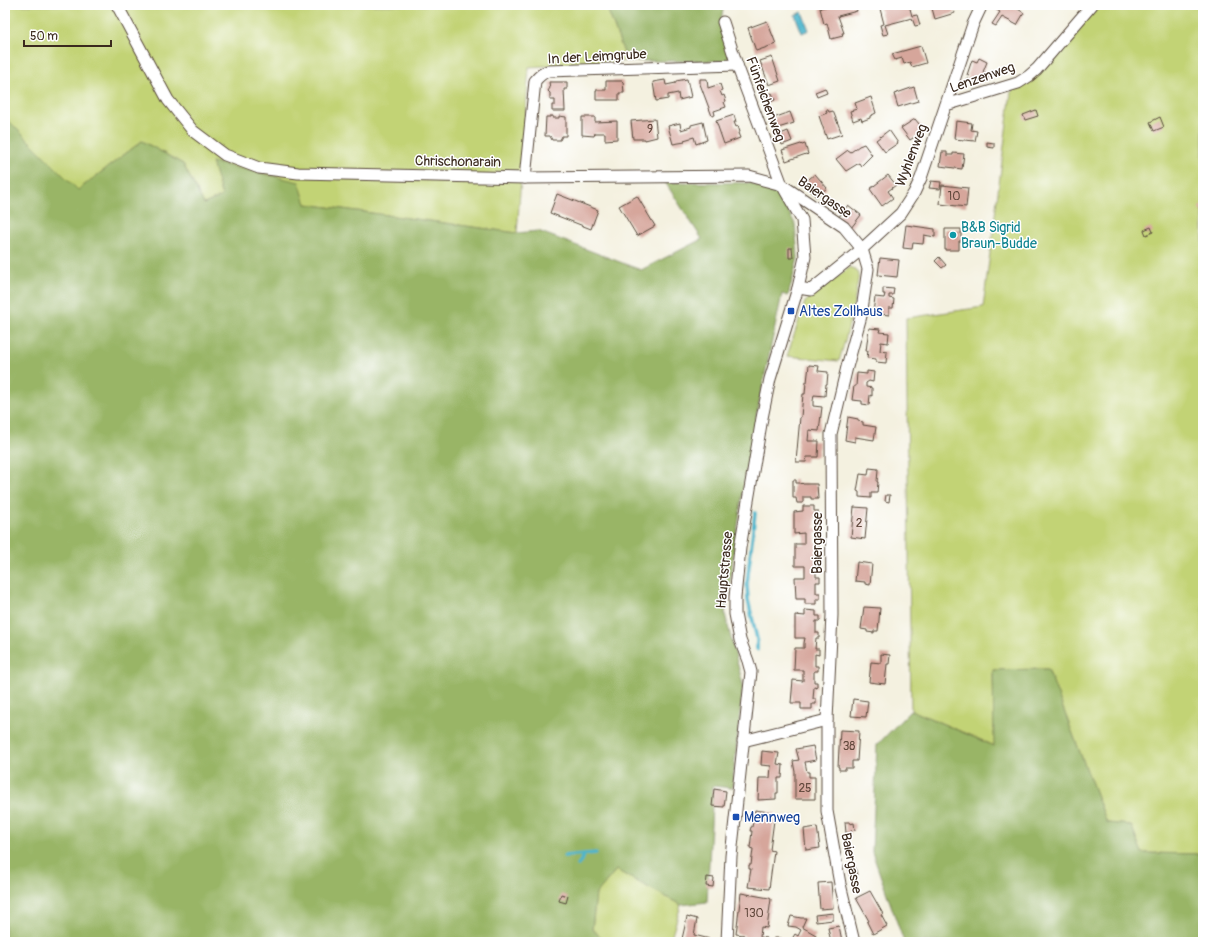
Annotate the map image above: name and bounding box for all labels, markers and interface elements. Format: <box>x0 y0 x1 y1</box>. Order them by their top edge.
scale bar <box>24 22 111 48</box>
text: 50 m <box>30 29 58 44</box>
street label: In der Leimgrube <box>547 45 647 68</box>
street label: Fünfeichenweg <box>742 54 789 144</box>
street label: Lenzenweg <box>947 58 1017 97</box>
street label: Wyhlenweg <box>892 121 931 189</box>
house number: 9 <box>647 122 653 137</box>
street label: Chrischonarain <box>415 152 501 171</box>
street label: Baiergasse <box>795 173 855 222</box>
house number: 10 <box>948 189 960 204</box>
place label: B&B Sigrid Braun-Budde <box>961 219 1037 252</box>
marker: B&B Sigrid Braun-Budde <box>948 230 958 240</box>
place label: Altes Zollhaus <box>799 303 883 320</box>
marker: Altes Zollhaus <box>786 306 796 316</box>
street label: Baiergasse <box>809 512 826 574</box>
house number: 2 <box>856 516 863 531</box>
street label: Hauptstrasse <box>713 531 736 609</box>
house number: 38 <box>843 739 855 754</box>
house number: 25 <box>798 781 812 796</box>
place label: Mennweg <box>744 809 800 826</box>
marker: Mennweg <box>731 812 741 822</box>
street label: Baiergasse <box>837 831 866 895</box>
house number: 130 <box>744 906 764 921</box>

